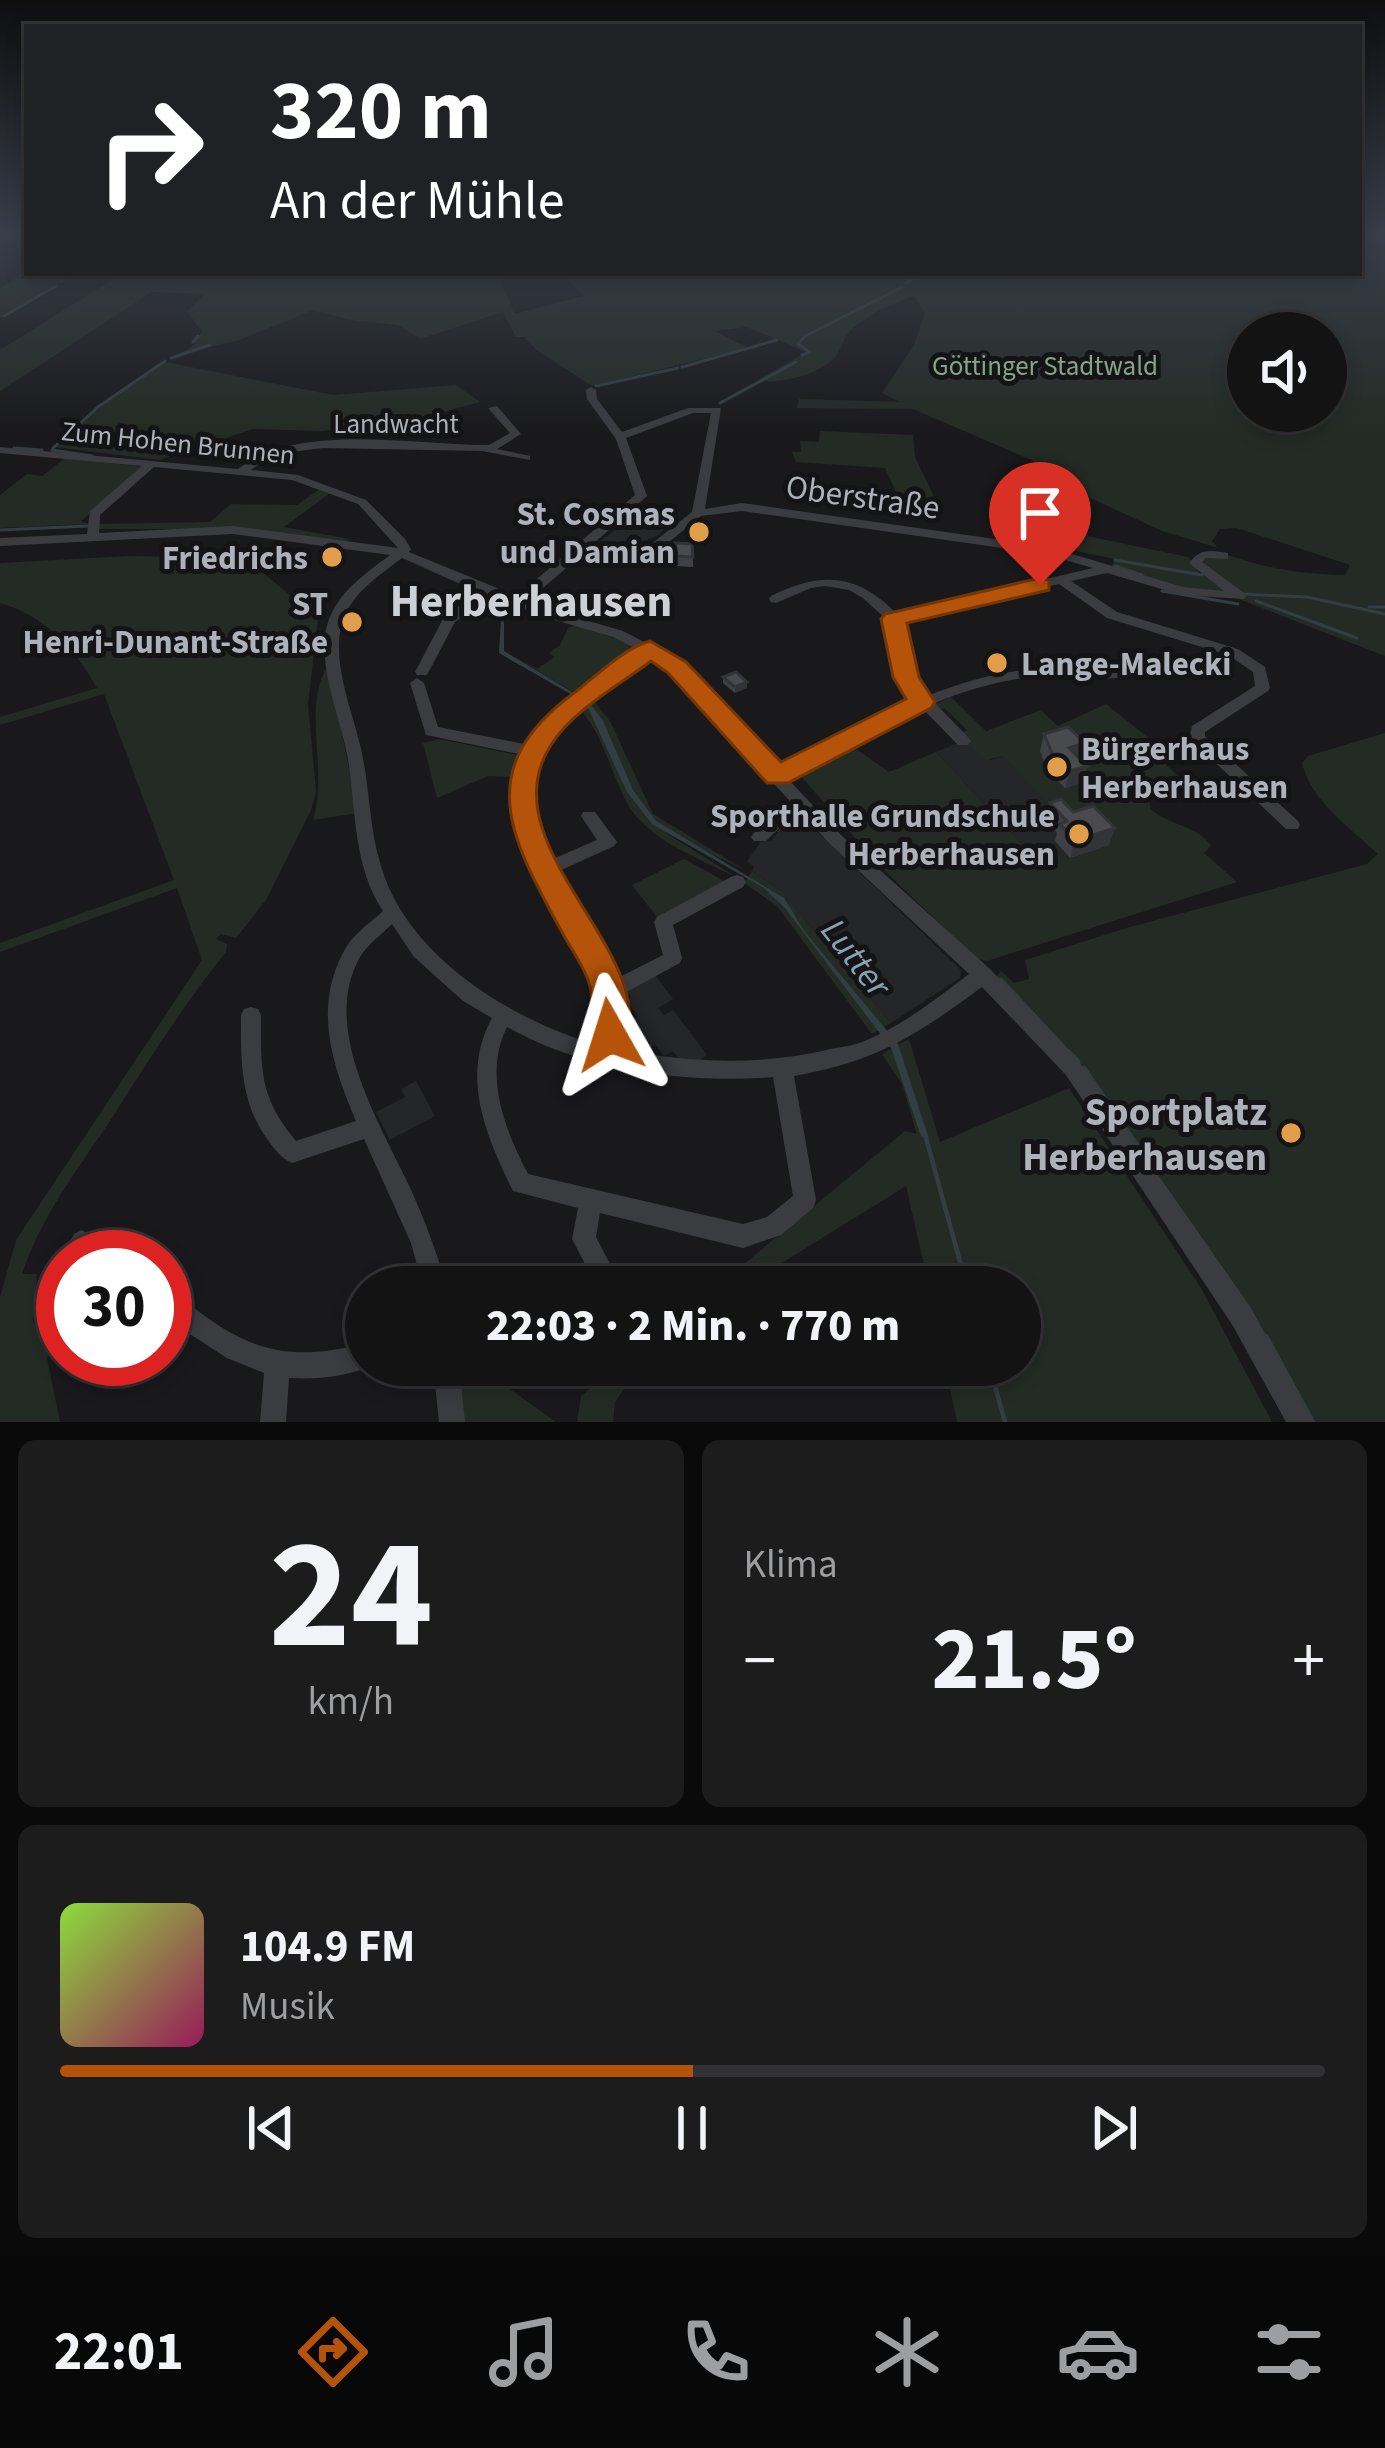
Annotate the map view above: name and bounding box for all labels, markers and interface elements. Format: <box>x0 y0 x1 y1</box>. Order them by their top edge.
text: 320 m <box>270 52 492 172</box>
icon: right <box>72 72 228 228</box>
text: An der Mühle <box>270 163 565 240</box>
map controls <box>1227 312 1347 432</box>
button: sound <box>1227 312 1347 432</box>
park label: Göttinger Stadtwald <box>932 347 1158 386</box>
street label: Landwacht <box>333 405 459 444</box>
street label: Zum Hohen Brunnen <box>59 412 297 475</box>
pin <box>989 462 1091 585</box>
street label: Oberstraße <box>783 463 943 532</box>
icon: arrive <box>1007 480 1073 546</box>
place label: St. Cosmas und Damian <box>500 491 675 576</box>
marker: St. Cosmas und Damian <box>686 519 712 545</box>
place label: Friedrichs <box>162 535 308 582</box>
marker: Friedrichs <box>319 544 345 570</box>
district label: Herberhausen <box>390 570 672 634</box>
place label: ST Henri-Dunant-Straße <box>23 581 328 666</box>
marker: ST Henri-Dunant-Straße <box>339 609 365 635</box>
place label: Lange-Malecki <box>1021 641 1231 688</box>
marker: Lange-Malecki <box>984 650 1010 676</box>
place label: Bürgerhaus Herberhausen <box>1081 726 1288 811</box>
marker: Bürgerhaus Herberhausen <box>1044 754 1070 780</box>
place label: Sporthalle Grundschule Herberhausen <box>710 793 1055 878</box>
marker: Sporthalle Grundschule Herberhausen <box>1066 821 1092 847</box>
water label: Lutter <box>809 908 904 1009</box>
position arrow <box>547 972 673 1098</box>
place label: Sportplatz Herberhausen <box>1022 1085 1267 1186</box>
marker: Sportplatz Herberhausen <box>1278 1120 1304 1146</box>
speed limit sign: 30 <box>36 1230 192 1386</box>
text: 22:03 · 2 Min. · 770 m <box>486 1294 900 1358</box>
text: 24 <box>268 1485 433 1707</box>
text: Klima <box>744 1537 838 1593</box>
text: 21.5° <box>932 1596 1137 1724</box>
text: − <box>744 1614 776 1708</box>
text: + <box>1292 1614 1325 1708</box>
text: km/h <box>307 1674 394 1730</box>
text: 104.9 FM <box>240 1915 415 1979</box>
text: Musik <box>240 1979 335 2035</box>
icon: previous <box>238 2095 304 2161</box>
icon: pause <box>659 2095 725 2161</box>
icon: next <box>1081 2095 1147 2161</box>
icon: directions <box>291 2310 375 2394</box>
icon: music <box>482 2310 566 2394</box>
icon: phone <box>674 2310 758 2394</box>
icon: climate <box>865 2310 949 2394</box>
icon: car <box>1056 2310 1140 2394</box>
icon: filters <box>1247 2310 1331 2394</box>
text: 22:01 <box>54 2314 184 2391</box>

